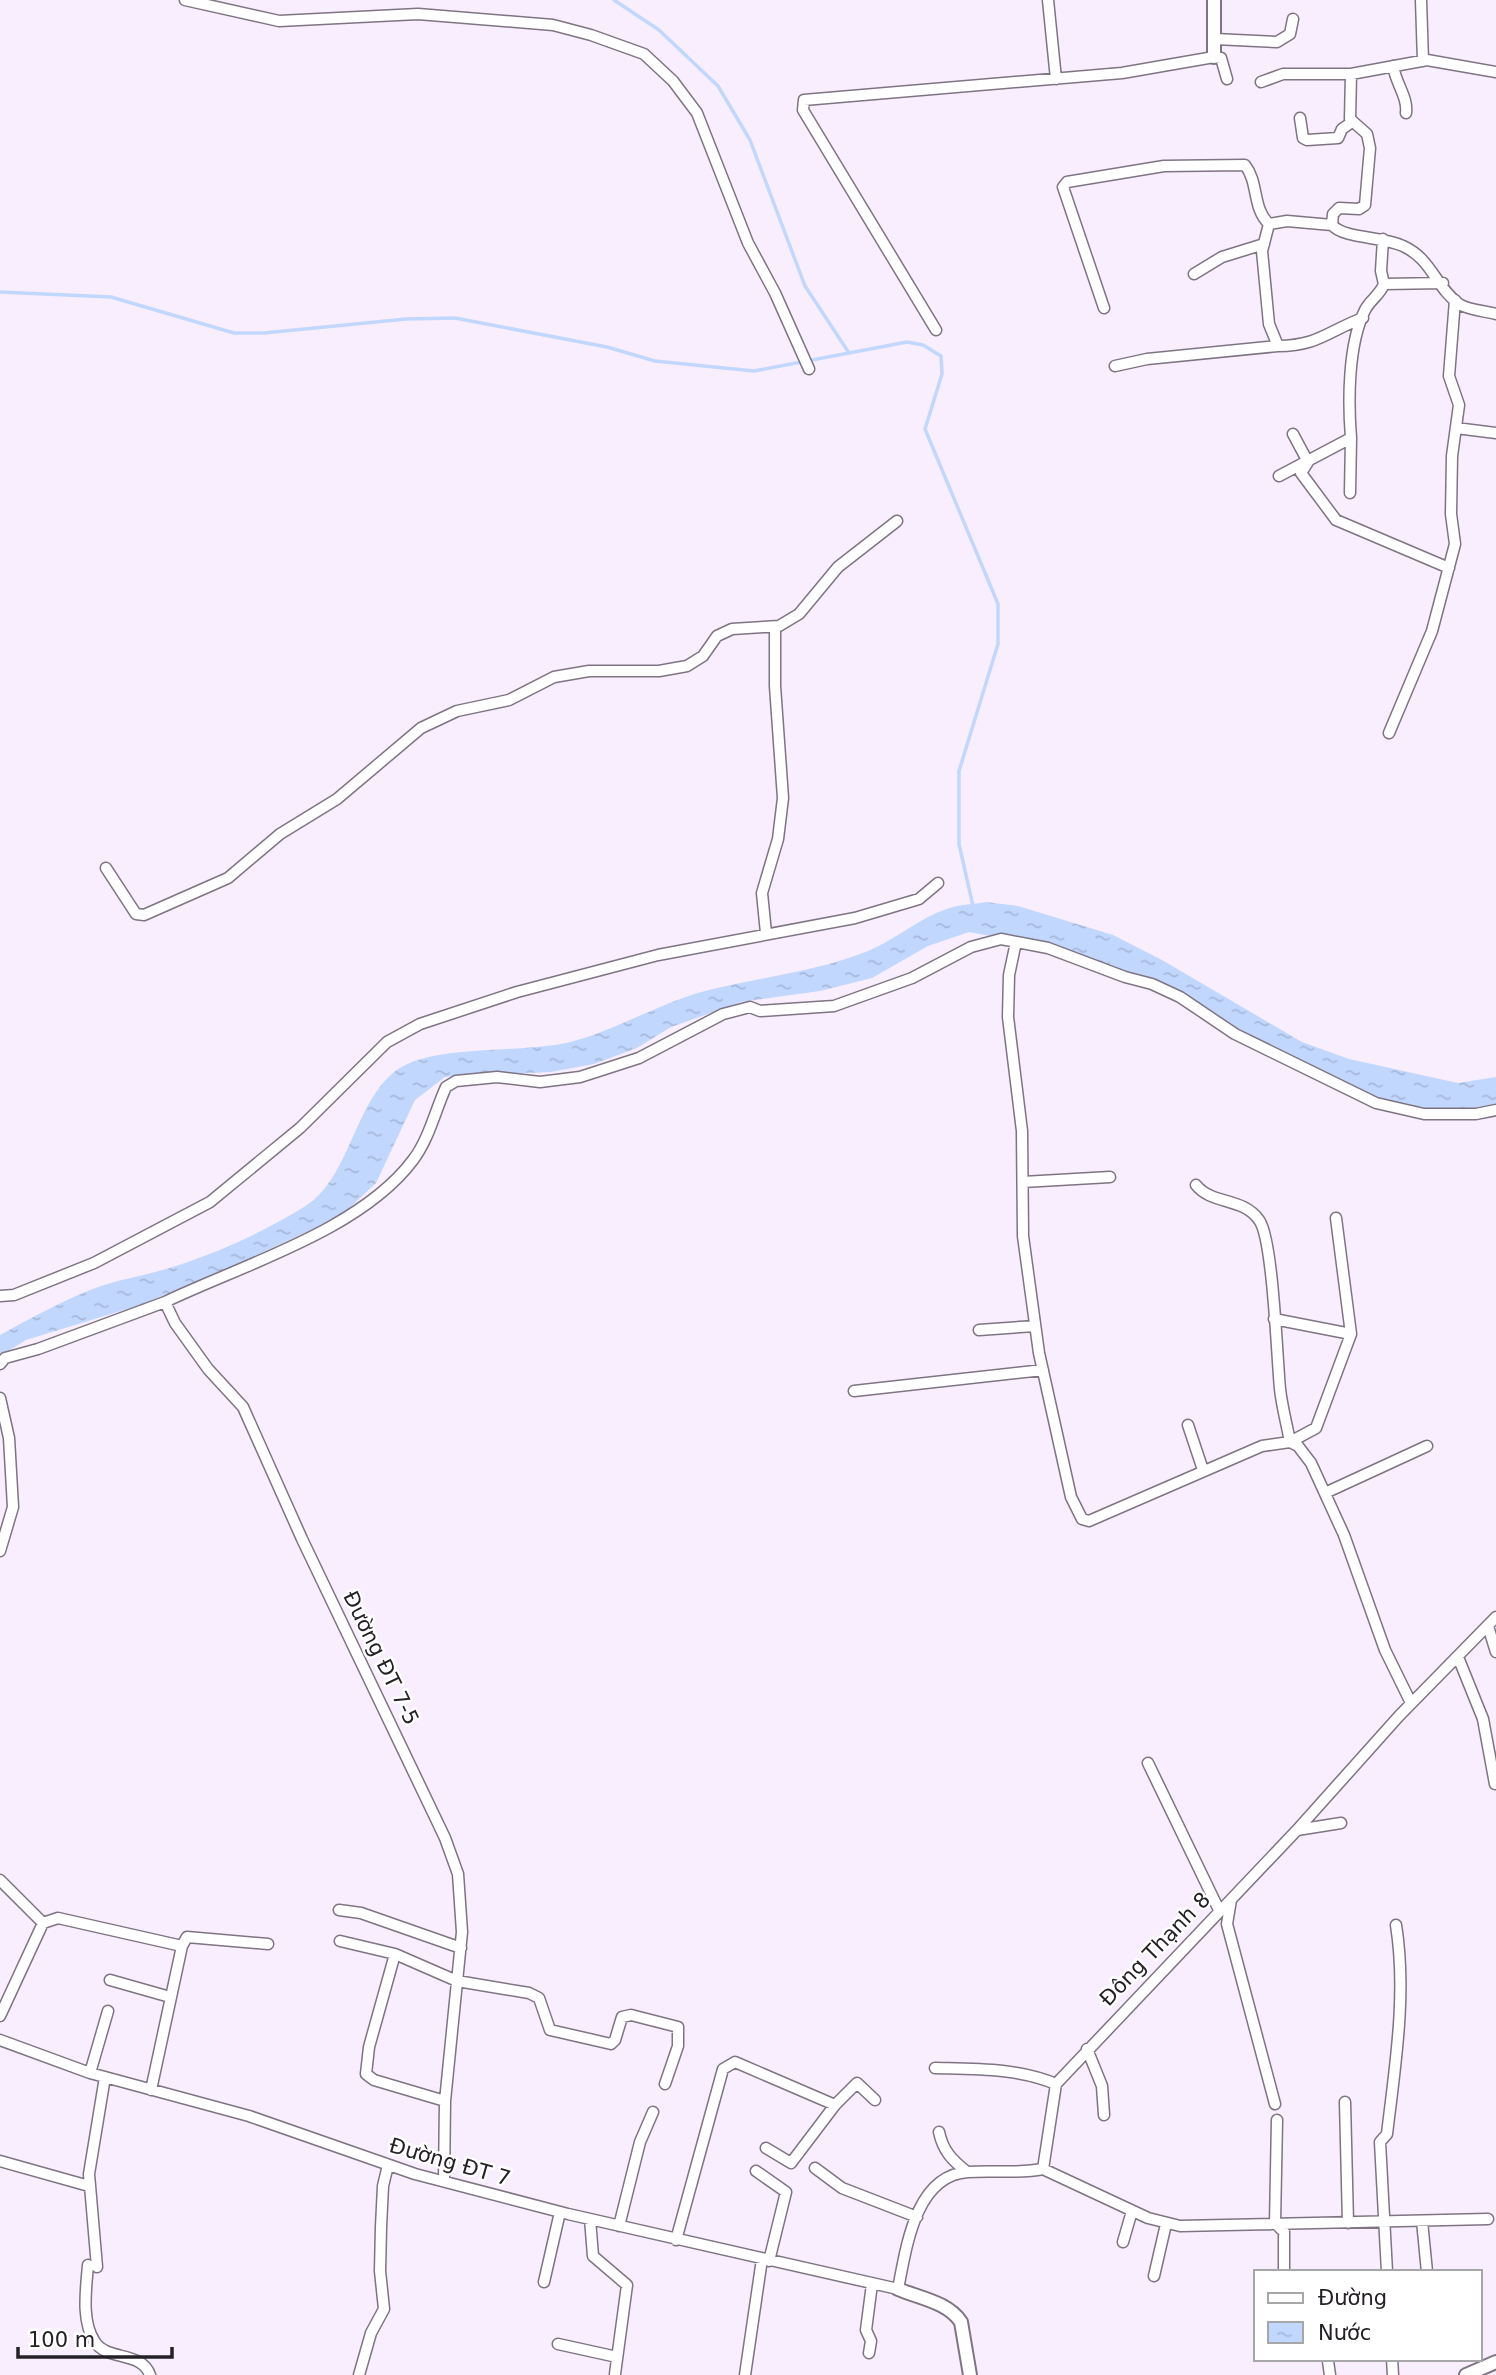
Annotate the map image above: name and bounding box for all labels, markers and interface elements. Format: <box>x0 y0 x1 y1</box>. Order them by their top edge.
street label: Đường ĐT 7-5 <box>338 1587 424 1729</box>
street label: Đông Thạnh 8 <box>1095 1887 1215 2011</box>
street label: Đường ĐT 7 <box>387 2133 513 2191</box>
legend <box>1254 2270 1482 2361</box>
text: Đường <box>1318 2286 1387 2310</box>
scale bar <box>18 2316 172 2360</box>
text: Nước <box>1318 2321 1371 2345</box>
text: 100 m <box>28 2328 95 2352</box>

